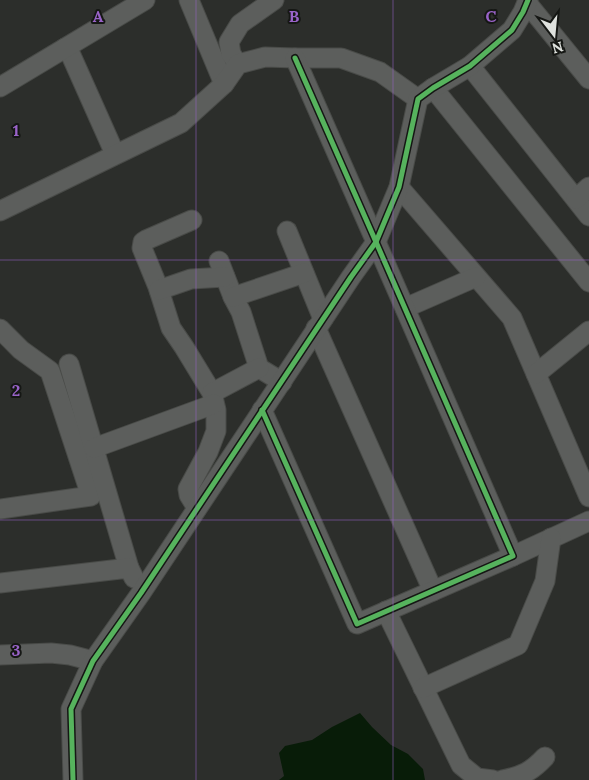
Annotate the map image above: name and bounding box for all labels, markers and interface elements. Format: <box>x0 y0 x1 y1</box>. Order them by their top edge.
text: A <box>93 6 104 26</box>
text: B <box>289 6 300 26</box>
text: C <box>485 6 497 26</box>
north arrow <box>529 10 579 60</box>
text: N <box>550 37 565 58</box>
text: 1 <box>13 120 19 140</box>
text: 2 <box>12 380 20 400</box>
text: 3 <box>12 640 21 660</box>

